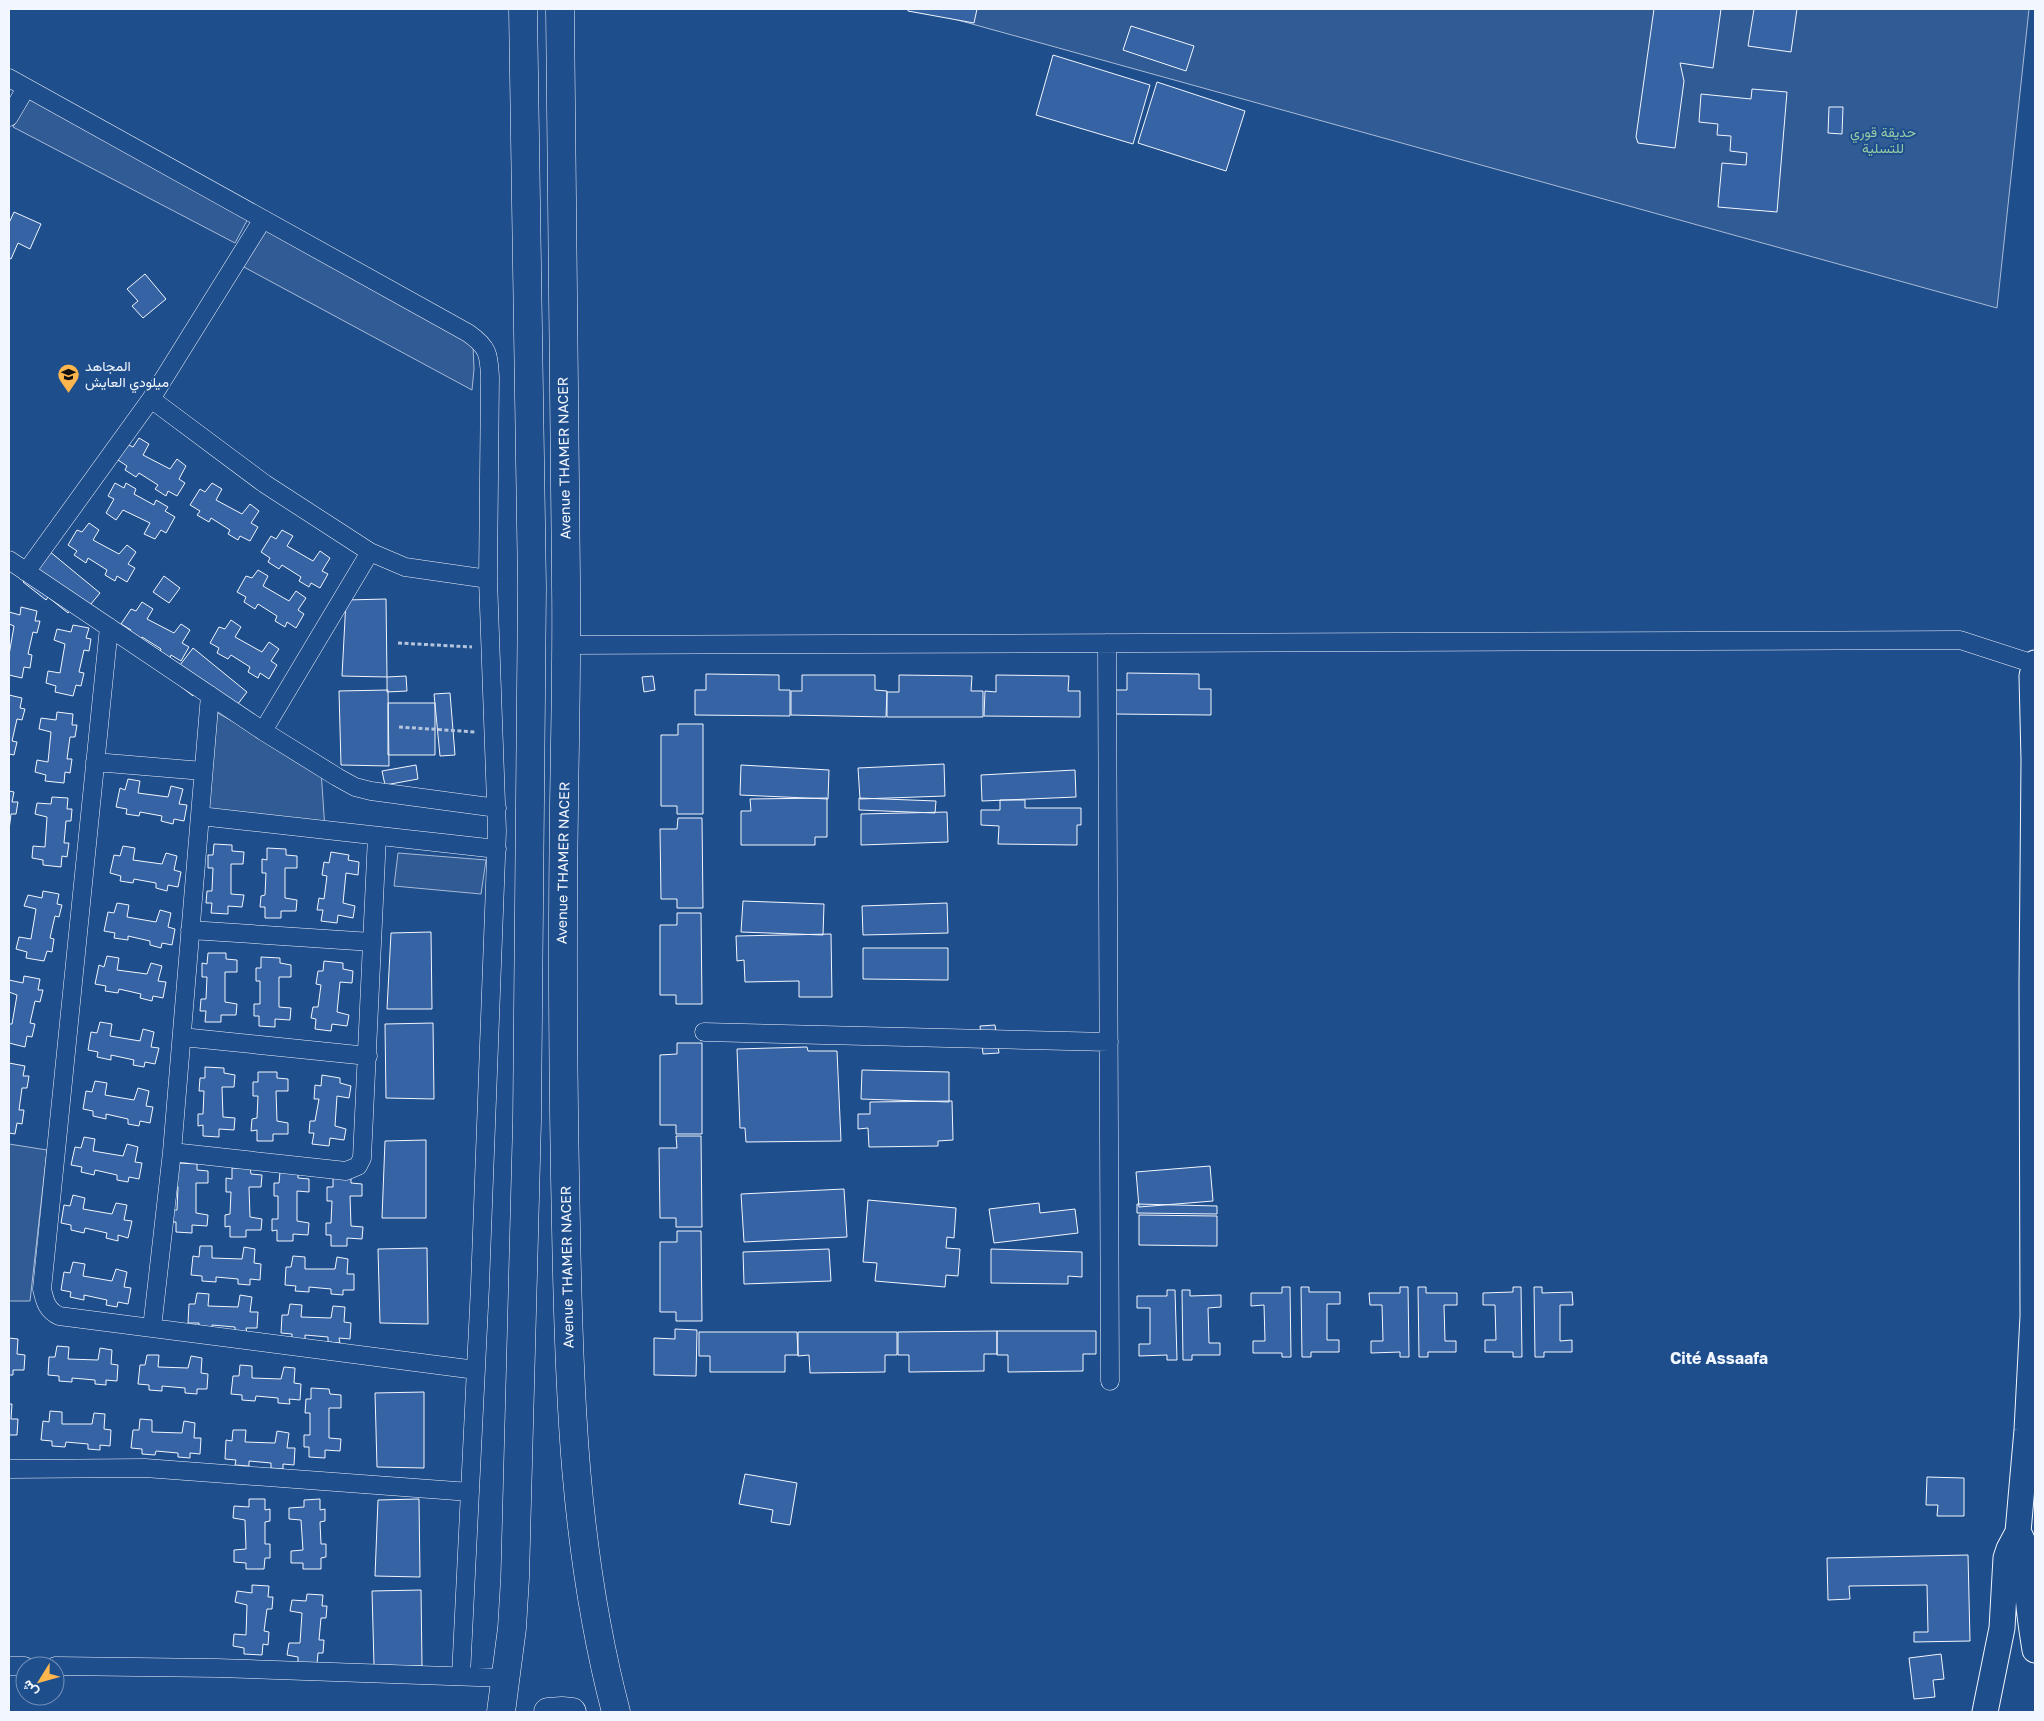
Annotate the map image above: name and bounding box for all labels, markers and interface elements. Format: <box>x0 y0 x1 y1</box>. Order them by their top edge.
park label: حديقة قوري للتسلية <box>1850 123 1916 156</box>
place label: المجاهد ميلودي العايش <box>85 357 169 394</box>
school or university icon: المجاهد ميلودي العايش <box>57 362 81 393</box>
street label: Avenue THAMER NACER <box>554 377 573 539</box>
street label: Avenue THAMER NACER <box>553 782 572 944</box>
street label: Avenue THAMER NACER <box>557 1186 576 1348</box>
district label: Cité Assaafa <box>1670 1348 1768 1368</box>
north arrow <box>15 1656 65 1706</box>
text: ش <box>17 1677 42 1701</box>

